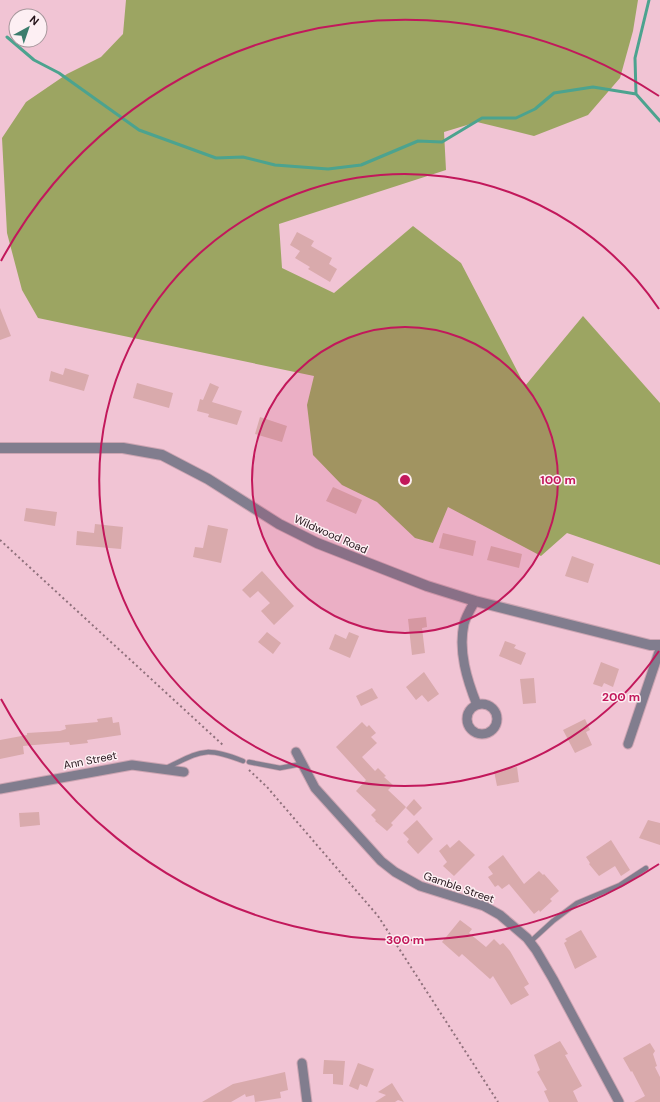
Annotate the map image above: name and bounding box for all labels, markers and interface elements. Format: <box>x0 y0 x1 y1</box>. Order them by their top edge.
north arrow <box>8 8 48 48</box>
text: N <box>27 12 42 28</box>
text: 100 m <box>540 472 576 488</box>
centre of rings <box>398 473 412 487</box>
street label: Wildwood Road <box>292 511 370 557</box>
text: 200 m <box>602 689 640 705</box>
street label: Ann Street <box>62 748 118 772</box>
street label: Gamble Street <box>422 868 496 906</box>
text: 300 m <box>386 932 424 948</box>

